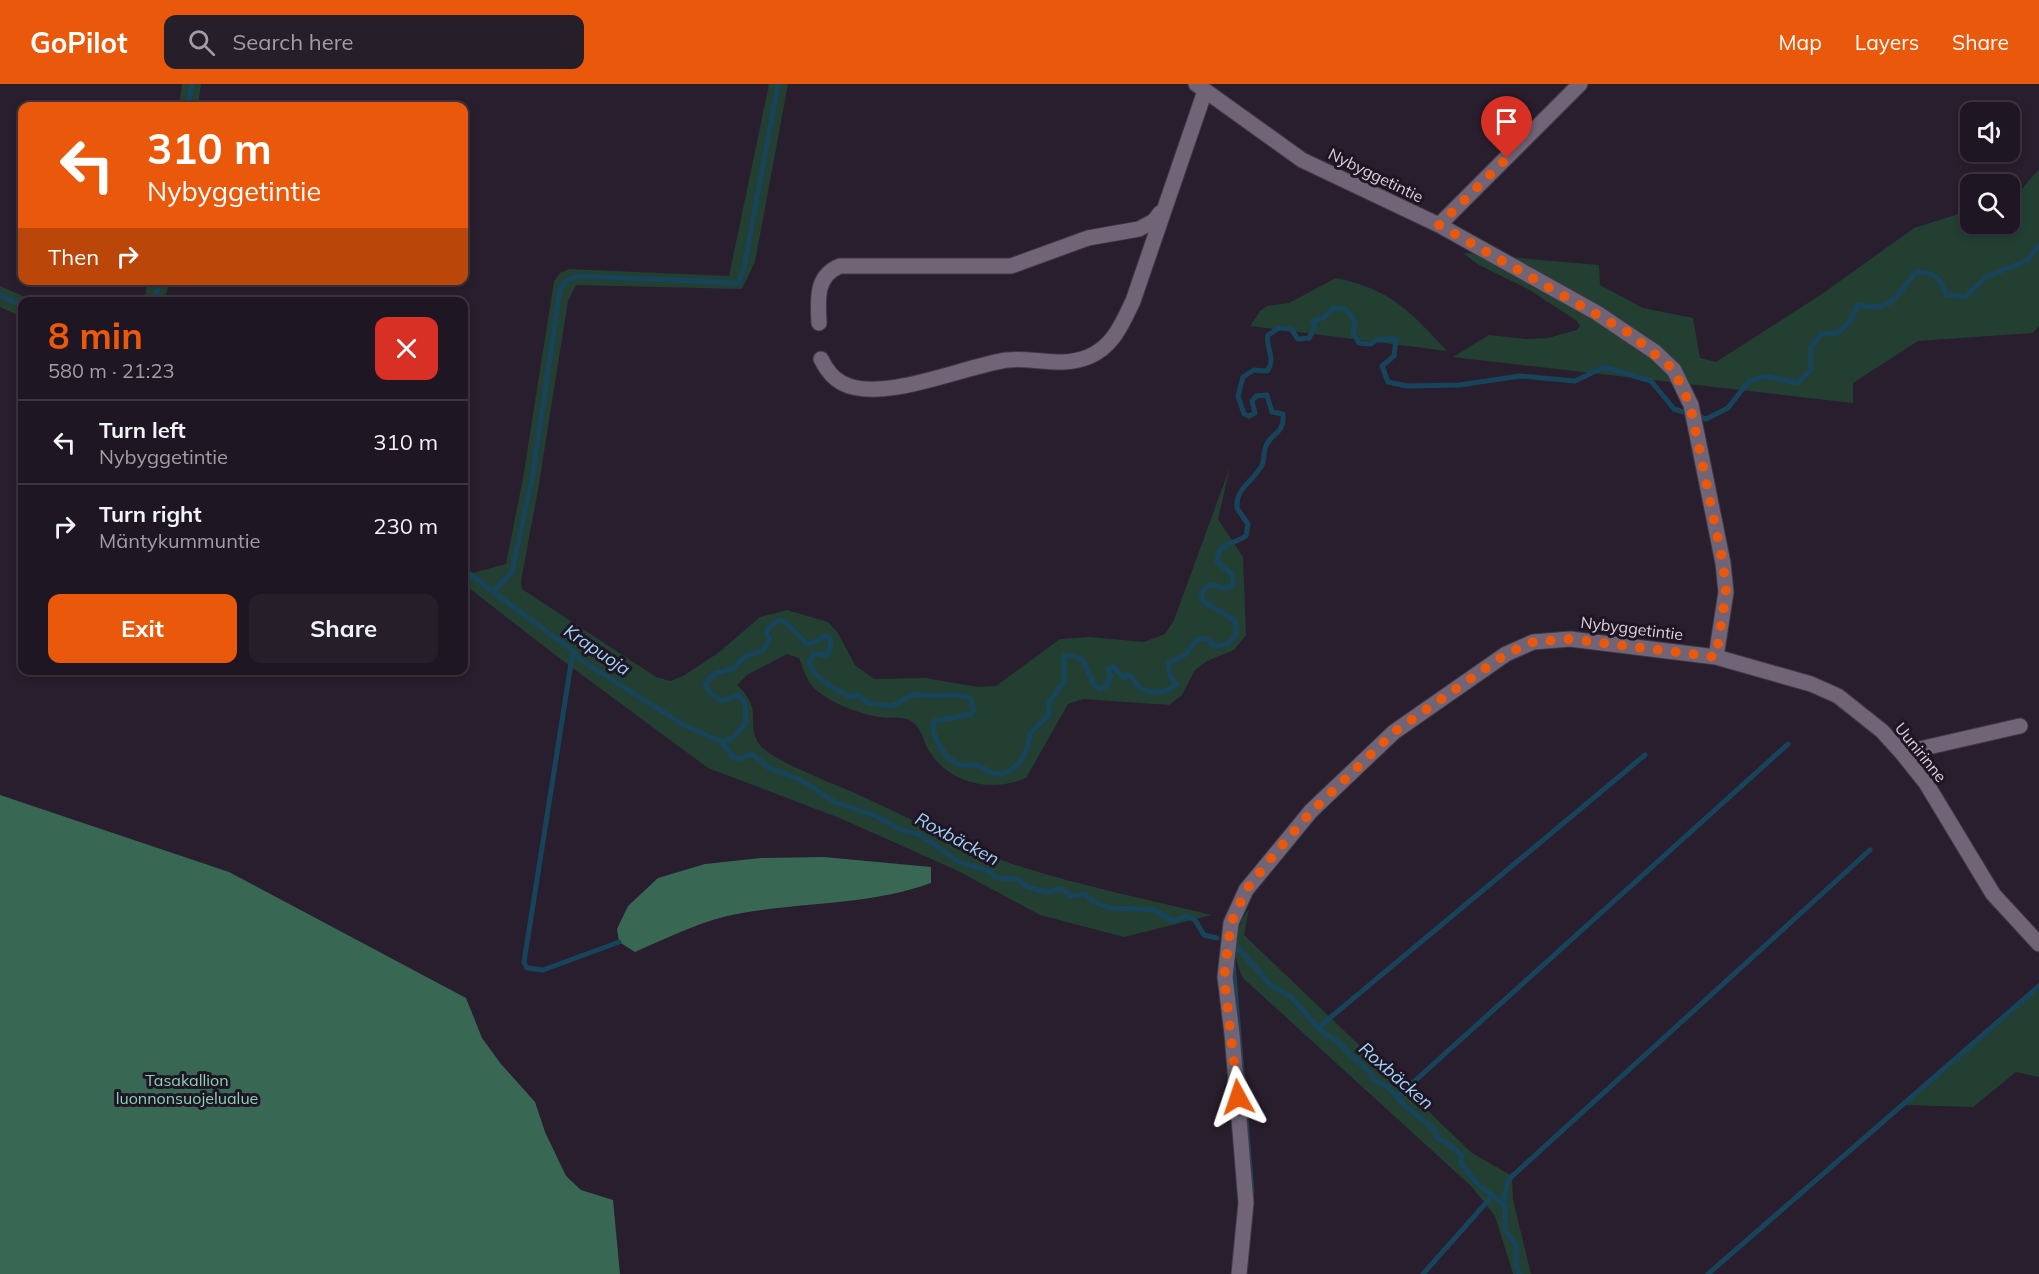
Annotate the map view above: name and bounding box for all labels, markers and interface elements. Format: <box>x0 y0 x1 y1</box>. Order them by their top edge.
search box <box>164 15 584 69</box>
text: GoPilot <box>30 25 128 60</box>
icon: search <box>185 26 218 59</box>
text: Search here <box>233 28 354 56</box>
text: Map <box>1779 29 1822 55</box>
text: Layers <box>1855 29 1919 55</box>
text: Share <box>1952 29 2009 55</box>
pin <box>1481 96 1532 158</box>
map controls <box>1960 102 2020 234</box>
button: sound <box>1960 102 2020 162</box>
icon: arrive <box>1490 105 1523 138</box>
text: 310 m <box>147 122 272 175</box>
icon: left <box>48 126 126 204</box>
street label: Nybyggetintie <box>1325 143 1427 207</box>
text: Nybyggetintie <box>147 174 321 208</box>
button: search <box>1960 174 2020 234</box>
icon: right <box>111 240 144 273</box>
text: Then <box>48 243 99 271</box>
text: 8 min <box>48 313 143 358</box>
button: close <box>375 317 438 380</box>
text: 580 m · 21:23 <box>48 358 174 383</box>
text: Turn left <box>99 416 186 444</box>
icon: left <box>48 426 81 459</box>
text: 310 m <box>373 428 438 456</box>
text: Nybyggetintie <box>99 444 228 469</box>
text: Turn right <box>99 500 202 528</box>
icon: right <box>48 510 81 543</box>
text: 230 m <box>373 512 438 540</box>
text: Mäntykummuntie <box>99 528 261 553</box>
button: Exit <box>48 594 237 663</box>
button: Share <box>249 594 438 663</box>
street label: Nybyggetintie <box>1580 612 1684 644</box>
water label: Krapuoja <box>560 619 635 680</box>
street label: Uunirinne <box>1891 718 1951 786</box>
water label: Roxbäcken <box>911 807 1003 870</box>
water label: Roxbäcken <box>1354 1037 1439 1114</box>
position arrow <box>1206 1065 1270 1129</box>
park label: Tasakallion luonnonsuojelualue <box>116 1070 258 1108</box>

